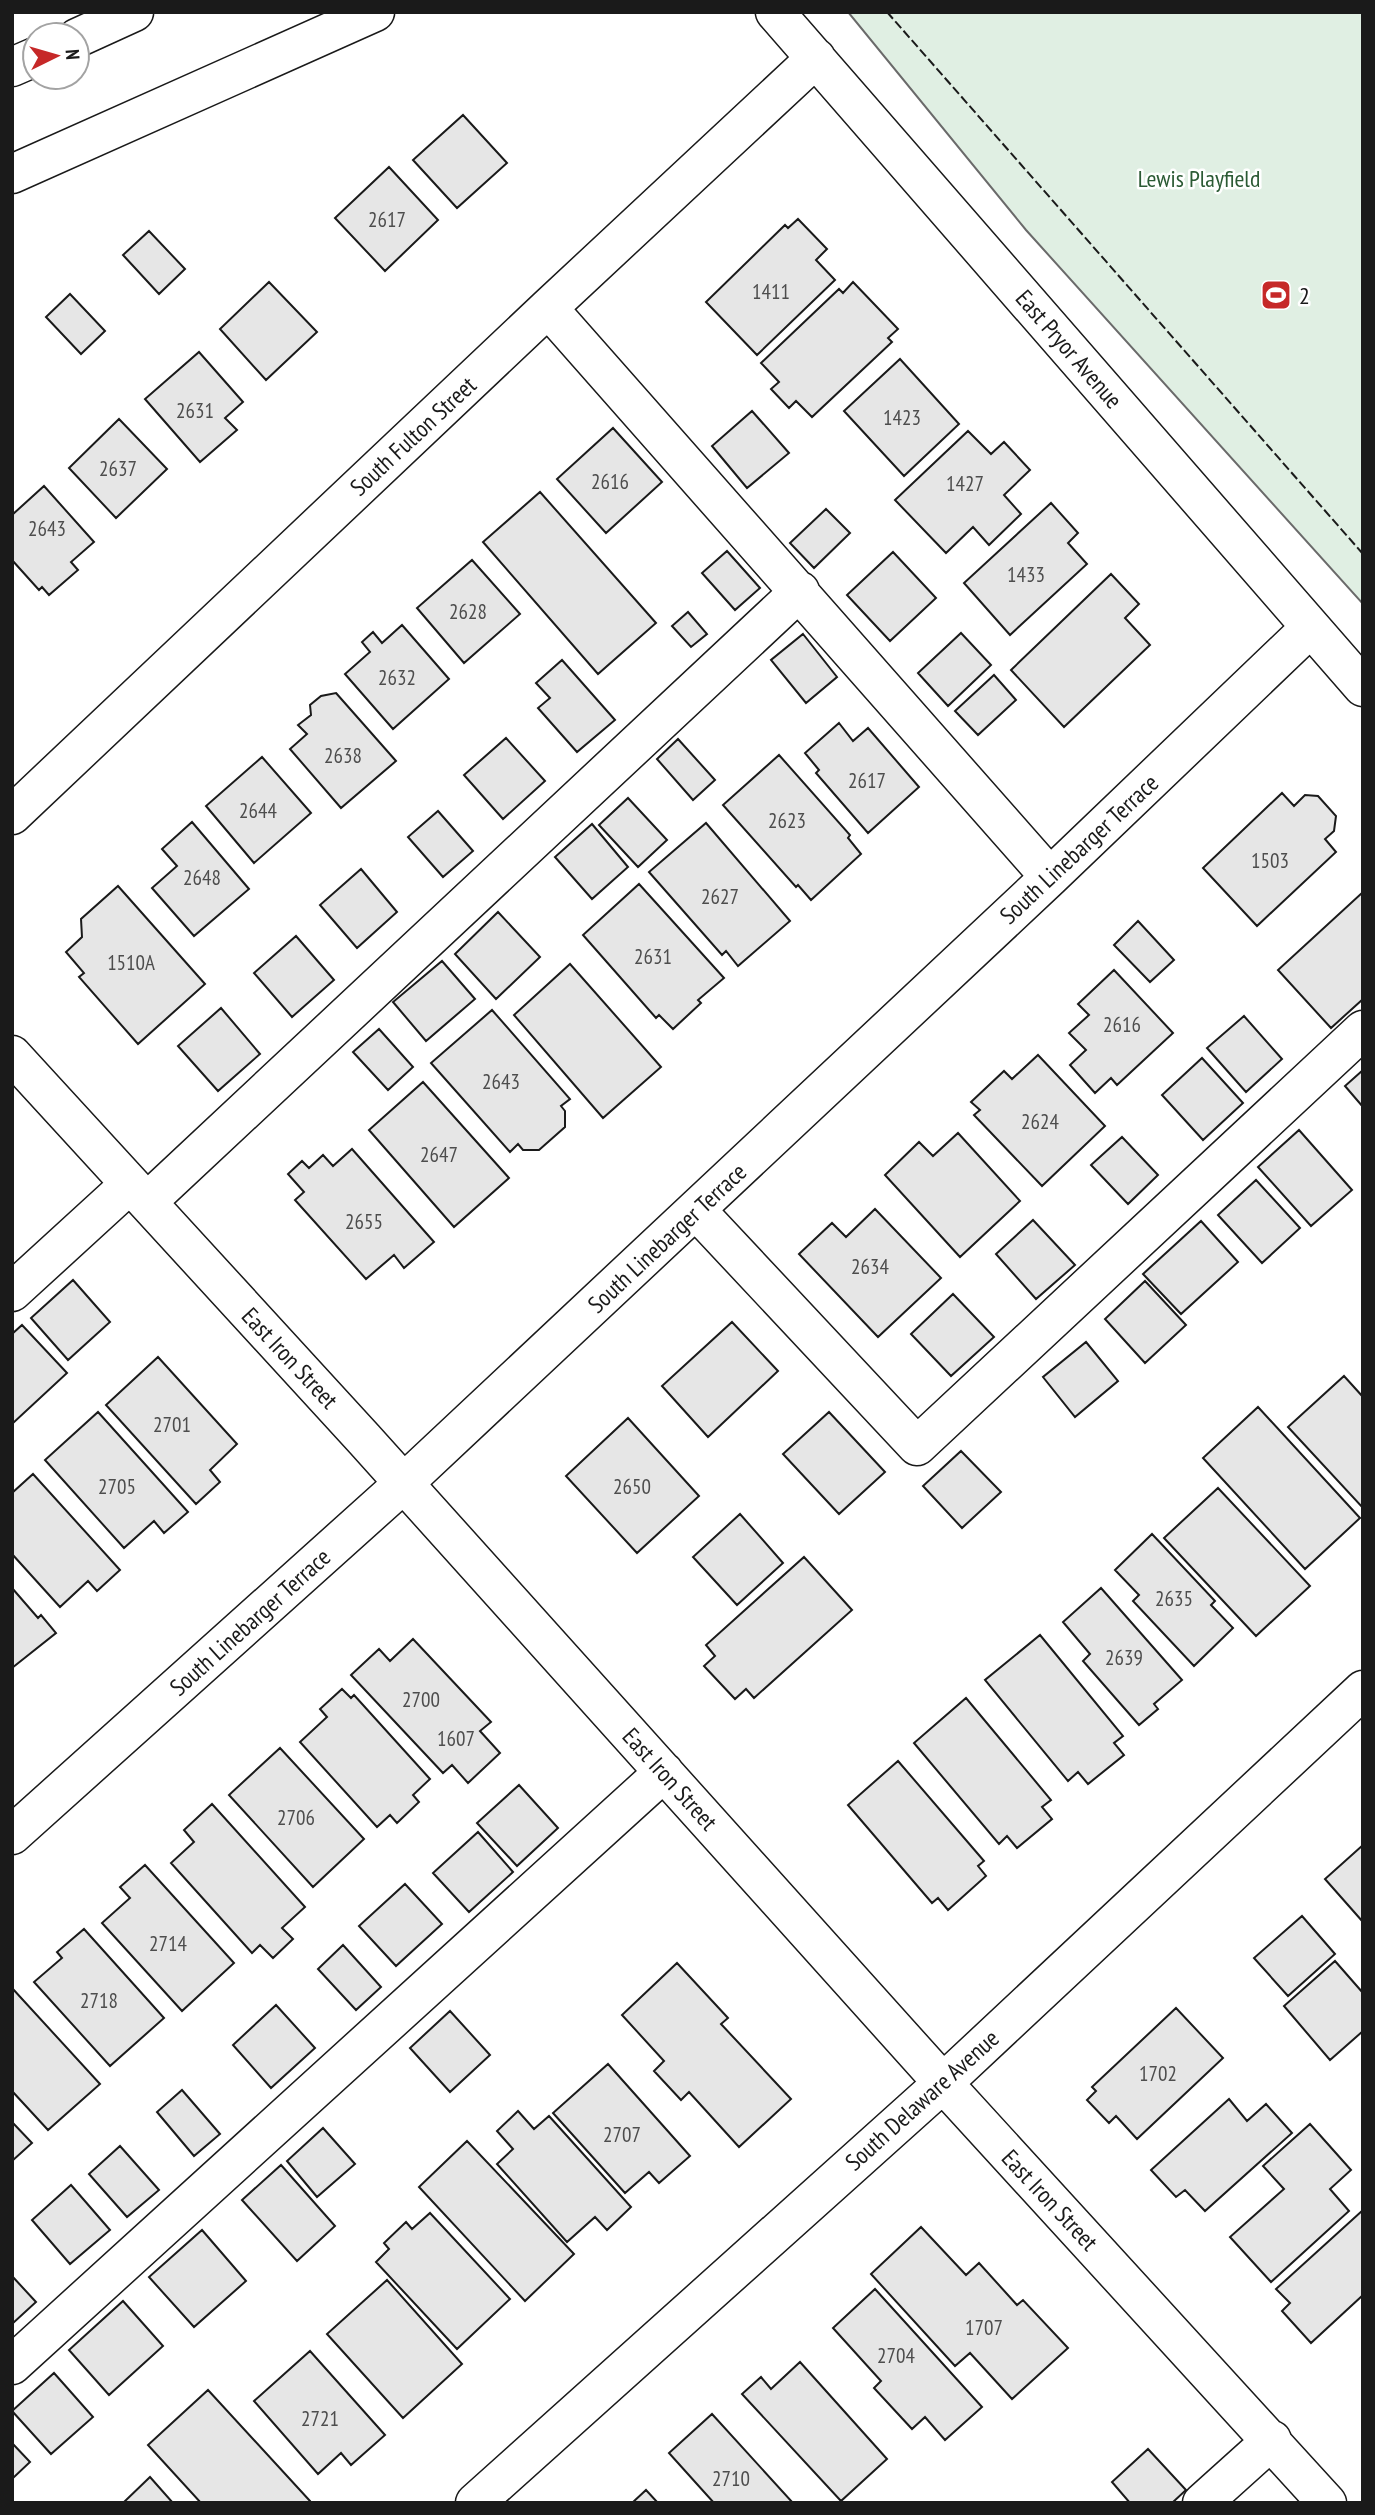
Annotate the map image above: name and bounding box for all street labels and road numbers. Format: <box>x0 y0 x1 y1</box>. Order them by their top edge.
street label: East Pryor Avenue <box>1009 283 1129 415</box>
street label: South Fulton Street <box>343 369 483 502</box>
street label: South Linebarger Terrace <box>993 767 1165 931</box>
street label: South Linebarger Terrace <box>581 1156 753 1320</box>
street label: East Iron Street <box>235 1301 345 1415</box>
street label: South Linebarger Terrace <box>163 1542 337 1702</box>
street label: East Iron Street <box>616 1721 724 1837</box>
street label: South Delaware Avenue <box>839 2023 1005 2177</box>
street label: East Iron Street <box>995 2143 1105 2257</box>

